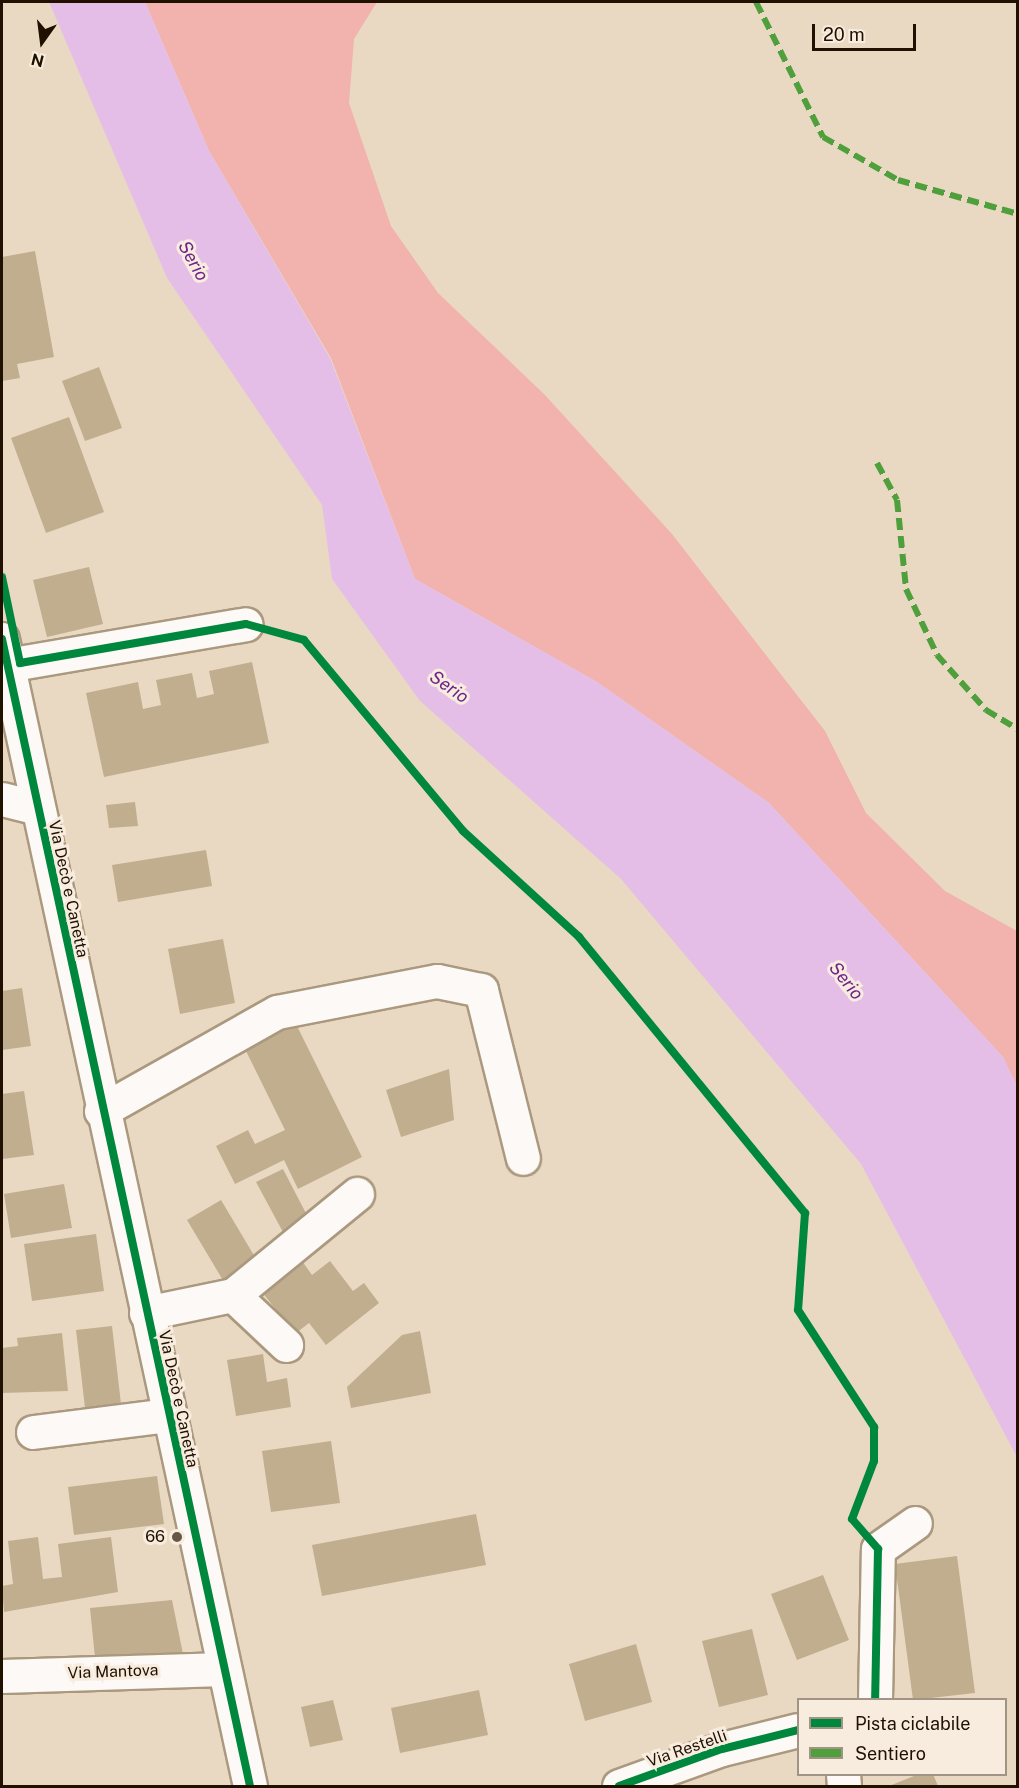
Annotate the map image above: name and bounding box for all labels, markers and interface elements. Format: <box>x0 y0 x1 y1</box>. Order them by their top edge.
north arrow <box>12 12 72 72</box>
scale bar <box>815 12 918 50</box>
text: 20 m <box>823 24 865 45</box>
text: N <box>29 49 46 71</box>
water label: Serio <box>173 237 213 285</box>
water label: Serio <box>425 666 473 708</box>
street label: Via Decò e Canetta <box>44 818 92 960</box>
water label: Serio <box>824 958 868 1004</box>
street label: Via Decò e Canetta <box>154 1328 202 1470</box>
place label: 66 <box>145 1527 165 1547</box>
marker: 66 <box>170 1530 184 1544</box>
street label: Via Mantova <box>67 1661 159 1683</box>
legend <box>797 1698 1007 1776</box>
text: Pista ciclabile <box>855 1713 970 1734</box>
street label: Via Restelli <box>644 1726 730 1772</box>
text: Sentiero <box>855 1743 926 1764</box>

